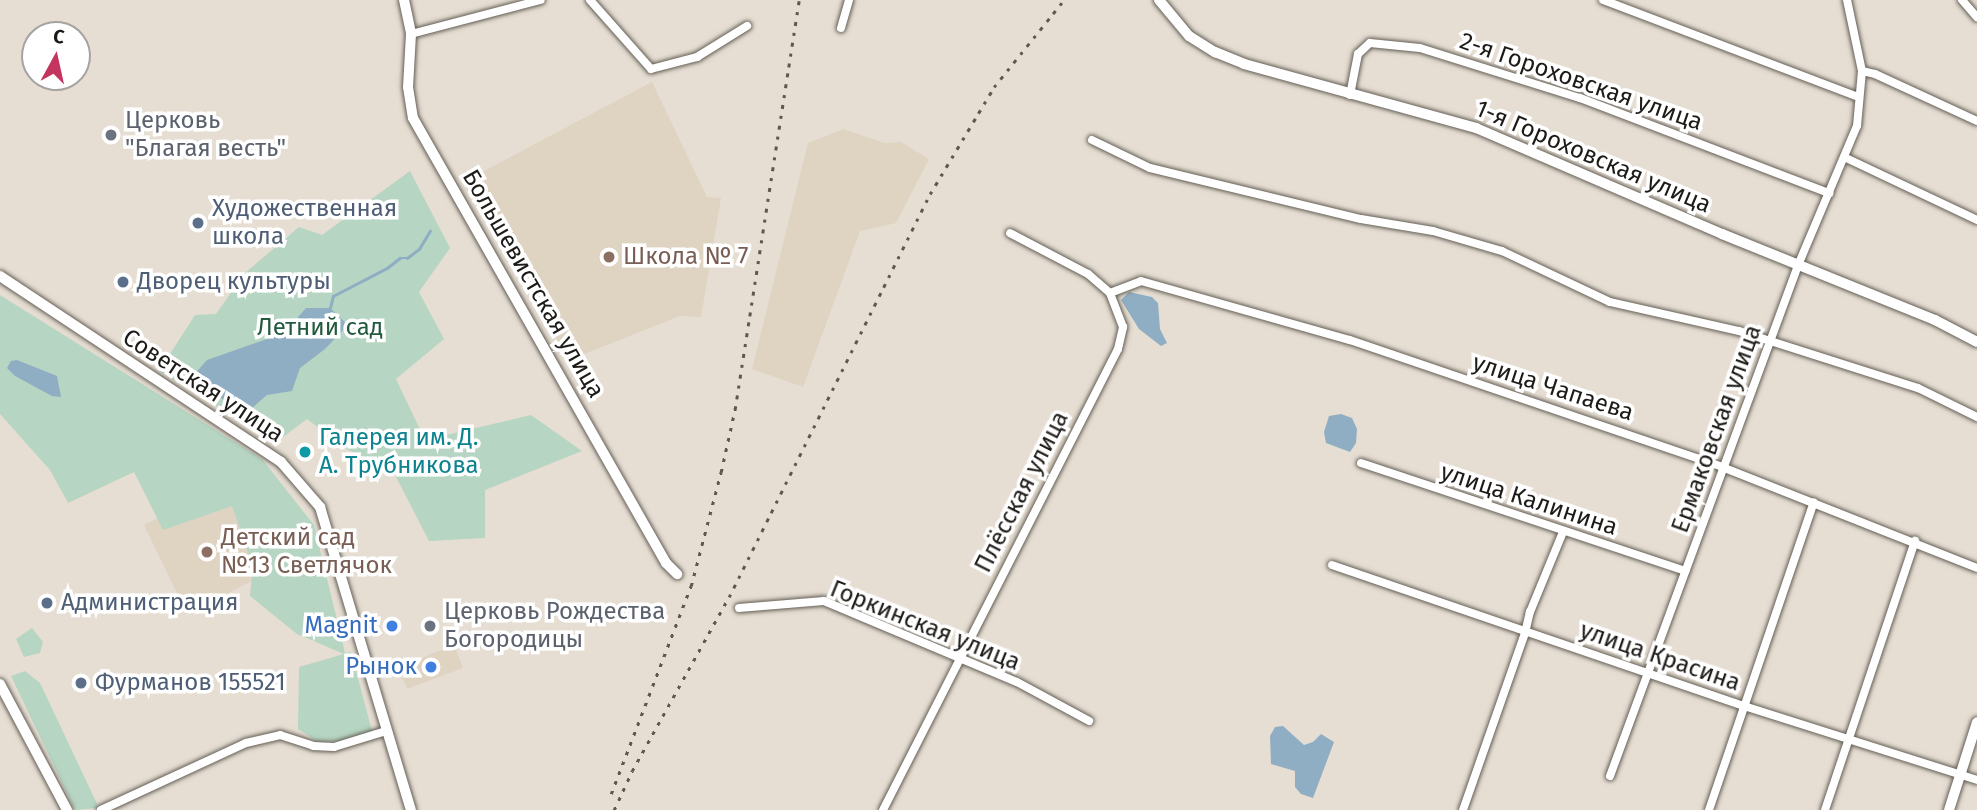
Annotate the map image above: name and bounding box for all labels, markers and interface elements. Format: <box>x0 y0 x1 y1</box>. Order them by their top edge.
north arrow <box>21 21 91 91</box>
text: С <box>52 25 66 49</box>
street label: 2-я Гороховская улица <box>1456 27 1706 137</box>
street label: 1-я Гороховская улица <box>1471 94 1715 220</box>
place label: Церковь "Благая весть" <box>125 107 286 163</box>
marker: Церковь "Благая весть" <box>103 127 119 143</box>
street label: Большевистская улица <box>456 165 610 403</box>
place label: Художественная школа <box>212 195 397 251</box>
marker: Художественная школа <box>190 215 206 231</box>
place label: Школа № 7 <box>623 243 748 271</box>
marker: Школа № 7 <box>601 249 617 265</box>
place label: Дворец культуры <box>137 268 331 296</box>
marker: Дворец культуры <box>115 274 131 290</box>
park label: Летний сад <box>257 314 383 342</box>
street label: Ермаковская улица <box>1666 321 1768 537</box>
street label: Советская улица <box>117 323 289 449</box>
street label: улица Чапаева <box>1469 348 1637 428</box>
street label: Плёсская улица <box>969 407 1075 577</box>
place label: Галерея им. Д. А. Трубникова <box>319 424 479 480</box>
marker: Галерея им. Д. А. Трубникова <box>297 444 313 460</box>
street label: улица Калинина <box>1437 458 1621 542</box>
place label: Детский сад №13 Светлячок <box>221 524 392 580</box>
marker: Детский сад №13 Светлячок <box>199 544 215 560</box>
street label: Горкинская улица <box>826 575 1024 677</box>
place label: Администрация <box>61 589 238 617</box>
marker: Администрация <box>39 595 55 611</box>
place label: Церковь Рождества Богородицы <box>444 598 665 654</box>
place label: Magnit <box>305 612 378 640</box>
street label: улица Красина <box>1576 616 1744 698</box>
marker: Magnit <box>384 618 400 634</box>
marker: Церковь Рождества Богородицы <box>422 618 438 634</box>
place label: Рынок <box>345 653 417 681</box>
marker: Рынок <box>423 659 439 675</box>
place label: Фурманов 155521 <box>95 669 286 697</box>
marker: Фурманов 155521 <box>73 675 89 691</box>

